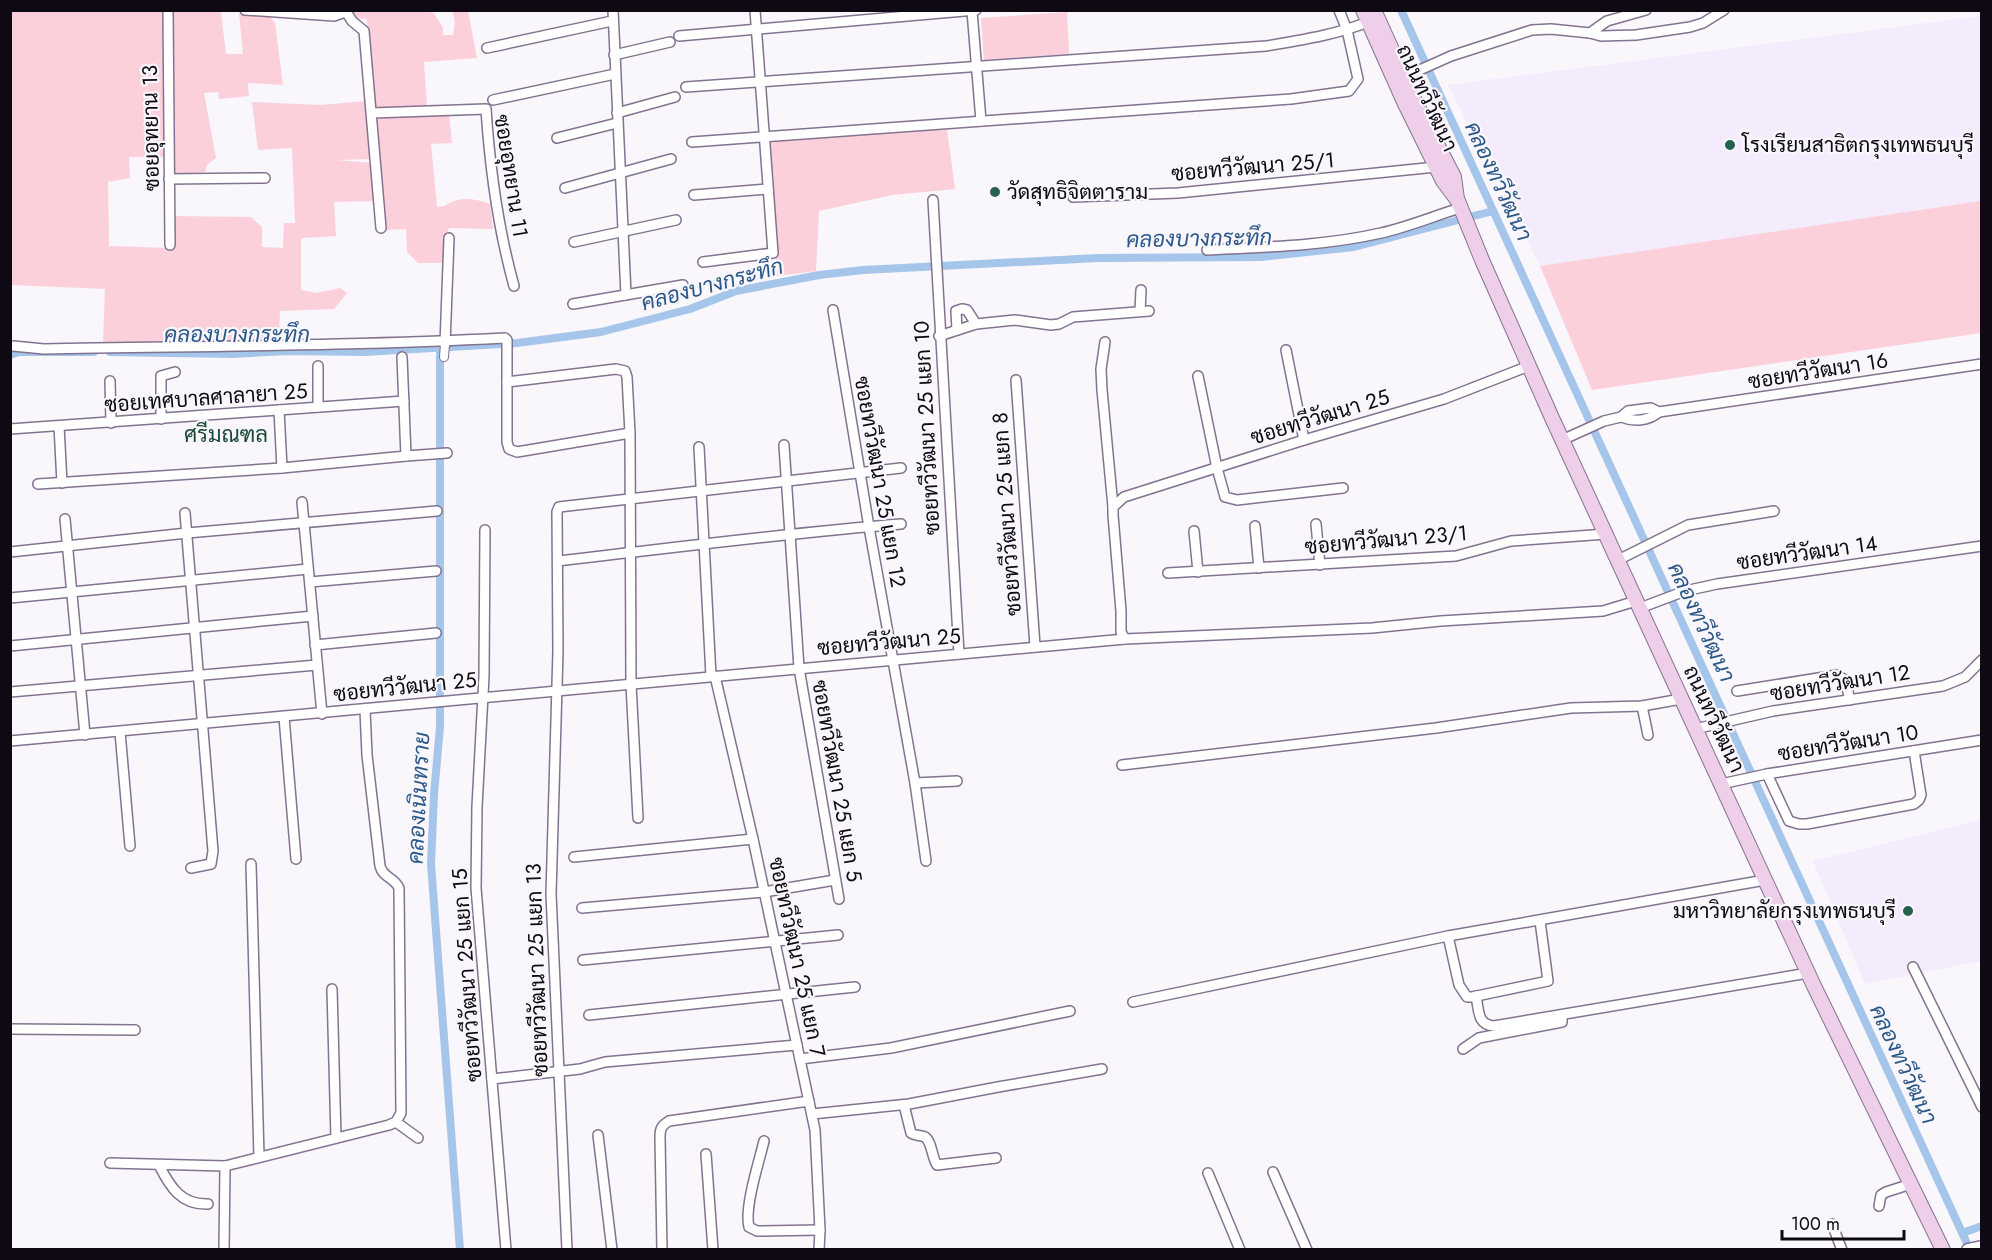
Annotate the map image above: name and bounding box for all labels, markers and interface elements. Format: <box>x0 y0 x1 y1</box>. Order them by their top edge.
street label: ถนนทวีวัฒนา <box>1389 39 1465 157</box>
street label: ซอยอุทยาน 13 <box>135 65 167 191</box>
street label: ซอยอุทยาน 11 <box>486 112 536 240</box>
water label: คลองทวีวัฒนา <box>1457 116 1541 246</box>
place label: โรงเรียนสาธิตกรุงเทพธนบุรี <box>1741 130 1974 160</box>
marker: โรงเรียนสาธิตกรุงเทพธนบุรี <box>1723 138 1737 152</box>
street label: ซอยทวีวัฒนา 25/1 <box>1170 145 1336 189</box>
place label: วัดสุทธิจิตตาราม <box>1007 177 1148 207</box>
marker: วัดสุทธิจิตตาราม <box>988 185 1002 199</box>
water label: คลองบางกระทึก <box>1126 221 1272 255</box>
water label: คลองบางกระทึก <box>637 250 787 318</box>
water label: คลองบางกระทึก <box>164 318 310 350</box>
street label: ซอยทวีวัฒนา 25 แยก 10 <box>906 320 948 536</box>
street label: ซอยทวีวัฒนา 16 <box>1746 345 1890 397</box>
street label: ซอยทวีวัฒนา 25 แยก 12 <box>847 374 913 590</box>
street label: ซอยเทศบาลศาลายา 25 <box>103 376 309 420</box>
street label: ซอยทวีวัฒนา 25 <box>1247 382 1393 452</box>
street label: ซอยทวีวัฒนา 25 แยก 8 <box>985 411 1029 617</box>
district label: ศรีมณฑล <box>184 418 268 450</box>
street label: ซอยทวีวัฒนา 23/1 <box>1303 518 1469 562</box>
street label: ซอยทวีวัฒนา 14 <box>1735 528 1879 578</box>
water label: คลองทวีวัฒนา <box>1660 557 1744 687</box>
street label: ซอยทวีวัฒนา 25 <box>816 621 962 663</box>
street label: ซอยทวีวัฒนา 12 <box>1768 657 1912 709</box>
street label: ถนนทวีวัฒนา <box>1676 660 1752 778</box>
street label: ซอยทวีวัฒนา 25 <box>332 665 478 709</box>
street label: ซอยทวีวัฒนา 25 แยก 5 <box>804 678 870 884</box>
street label: ซอยทวีวัฒนา 10 <box>1776 717 1920 769</box>
water label: คลองเนินทราย <box>399 731 437 865</box>
street label: ซอยทวีวัฒนา 25 แยก 7 <box>761 854 833 1060</box>
street label: ซอยทวีวัฒนา 25 แยก 13 <box>518 863 556 1077</box>
street label: ซอยทวีวัฒนา 25 แยก 15 <box>445 867 489 1083</box>
place label: มหาวิทยาลัยกรุงเทพธนบุรี <box>1673 896 1896 926</box>
marker: มหาวิทยาลัยกรุงเทพธนบุรี <box>1901 904 1915 918</box>
water label: คลองทวีวัฒนา <box>1862 999 1946 1129</box>
scale bar <box>1782 1203 1904 1241</box>
text: 100 m <box>1791 1211 1840 1237</box>

